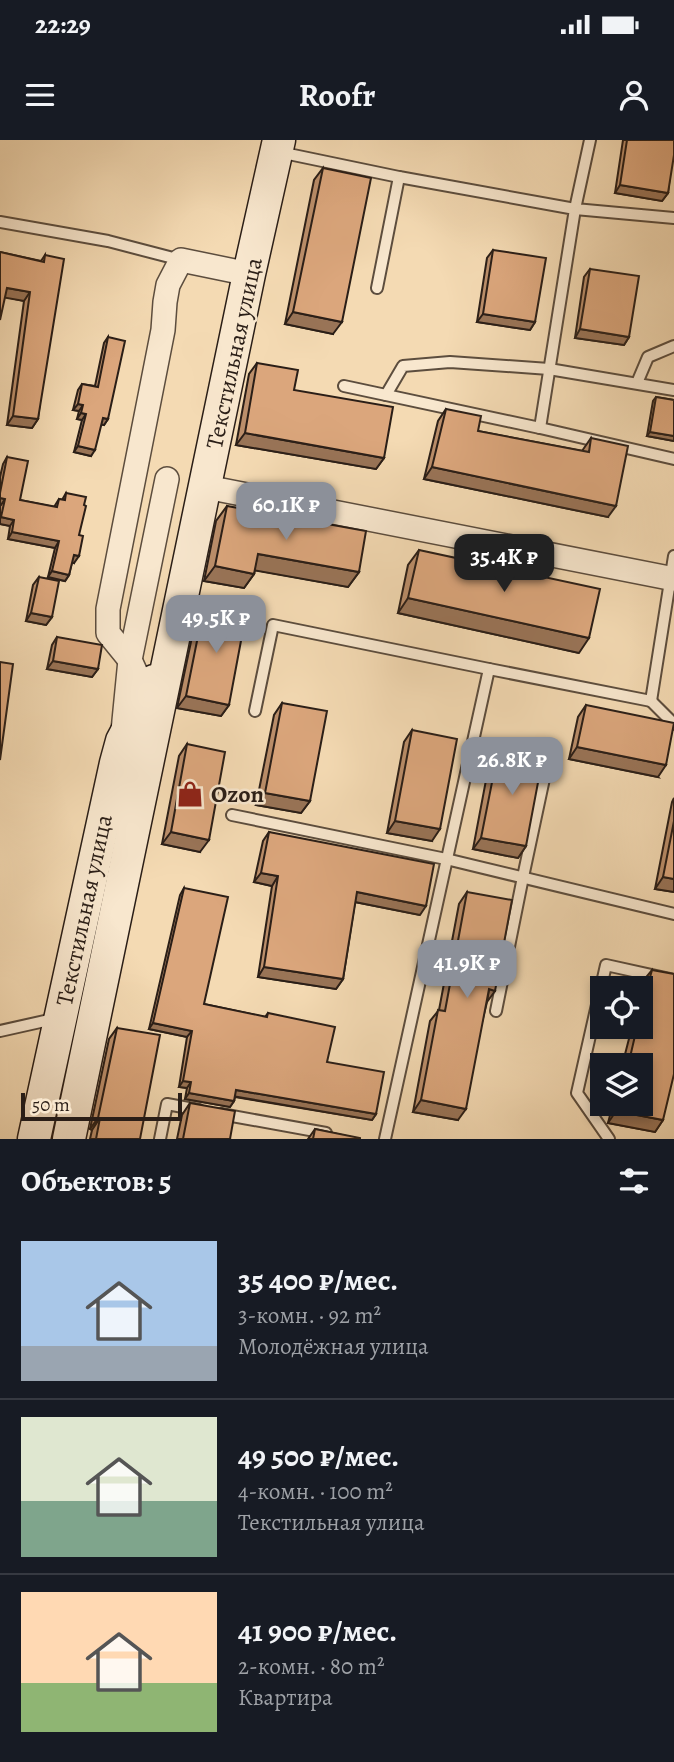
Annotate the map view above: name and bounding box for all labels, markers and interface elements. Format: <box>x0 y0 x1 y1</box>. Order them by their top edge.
text: 22:29 <box>35 7 91 42</box>
text: Roofr <box>299 73 375 117</box>
icon: menu <box>21 76 59 114</box>
icon: person <box>615 76 653 114</box>
street label: Текстильная улица <box>198 254 270 452</box>
pin: 60.1K ₽ <box>221 482 351 542</box>
text: 60.1K ₽ <box>252 489 320 520</box>
pin: 35.4K ₽ <box>439 534 569 594</box>
text: 35.4K ₽ <box>470 541 538 572</box>
pin: 49.5K ₽ <box>151 596 281 655</box>
text: 49.5K ₽ <box>182 602 250 633</box>
pin: 26.8K ₽ <box>447 738 577 797</box>
text: 26.8K ₽ <box>477 744 547 775</box>
place label: Ozon <box>211 778 265 810</box>
shop icon: Ozon <box>175 779 205 809</box>
street label: Текстильная улица <box>48 811 120 1009</box>
pin: 41.9K ₽ <box>402 940 532 1000</box>
text: 41.9K ₽ <box>434 947 500 978</box>
map controls <box>590 976 653 1116</box>
button: locate <box>590 976 653 1039</box>
button: layers <box>590 1053 653 1116</box>
scale bar <box>21 1090 182 1122</box>
text: 50 m <box>32 1092 70 1118</box>
text: Объектов: 5 <box>21 1161 171 1201</box>
icon: filters <box>615 1162 653 1200</box>
text: 35 400 ₽/мес. <box>238 1260 398 1300</box>
icon: home <box>77 1269 161 1353</box>
text: 3-комн. · 92 m² <box>238 1300 381 1331</box>
text: Молодёжная улица <box>238 1331 429 1362</box>
text: 49 500 ₽/мес. <box>238 1436 399 1476</box>
icon: home <box>77 1445 161 1529</box>
text: 4-комн. · 100 m² <box>238 1476 393 1507</box>
text: Текстильная улица <box>238 1507 425 1538</box>
text: 41 900 ₽/мес. <box>238 1611 397 1651</box>
icon: home <box>77 1620 161 1704</box>
text: 2-комн. · 80 m² <box>238 1651 384 1682</box>
text: Квартира <box>238 1682 333 1713</box>

